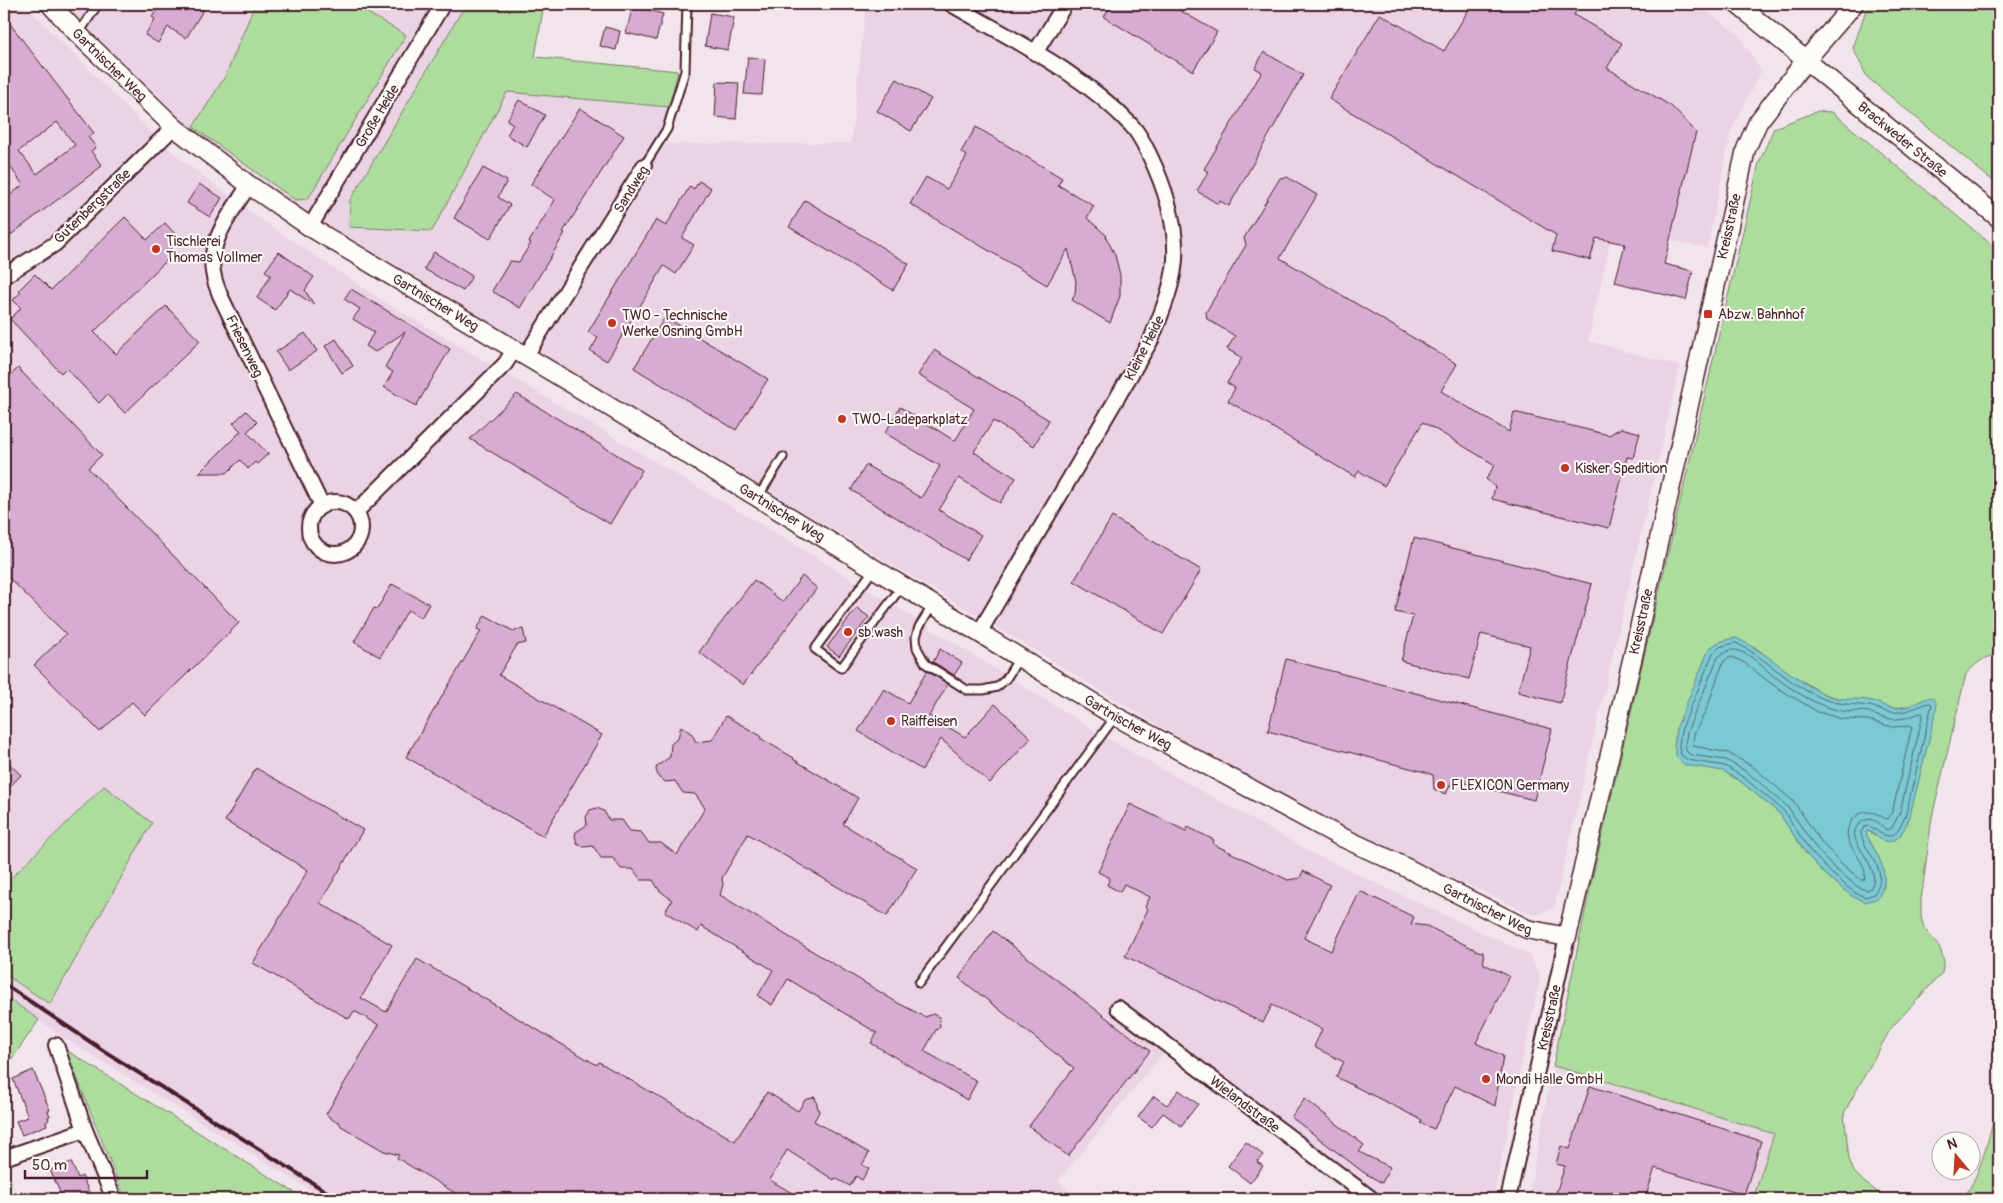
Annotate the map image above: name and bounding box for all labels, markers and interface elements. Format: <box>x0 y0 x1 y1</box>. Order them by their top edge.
street label: Gartnischer Weg <box>68 25 150 105</box>
street label: Große Heide <box>352 82 403 151</box>
street label: Brackweder Straße <box>1854 98 1951 181</box>
street label: Sandweg <box>610 163 653 216</box>
street label: Gutenbergstraße <box>50 165 134 247</box>
street label: Kreisstraße <box>1714 192 1745 261</box>
place label: Tischlerei Thomas Vollmer <box>166 233 263 266</box>
marker: Tischlerei Thomas Vollmer <box>150 243 162 255</box>
street label: Gartnischer Weg <box>389 270 482 335</box>
place label: Abzw. Bahnhof <box>1718 306 1806 323</box>
place label: TWO - Technische Werke Osning GmbH <box>622 307 743 340</box>
marker: Abzw. Bahnhof <box>1702 308 1714 320</box>
street label: Friesenweg <box>222 312 267 380</box>
street label: Kleine Heide <box>1121 313 1168 383</box>
marker: TWO - Technische Werke Osning GmbH <box>606 317 618 329</box>
place label: TWO-Ladeparkplatz <box>852 411 968 428</box>
marker: TWO-Ladeparkplatz <box>836 413 848 425</box>
place label: Kisker Spedition <box>1575 460 1668 477</box>
marker: Kisker Spedition <box>1559 462 1571 474</box>
street label: Gartnischer Weg <box>736 480 828 545</box>
street label: Kreisstraße <box>1626 587 1657 656</box>
place label: sb.wash <box>858 624 903 641</box>
marker: sb.wash <box>842 626 854 638</box>
street label: Gartnischer Weg <box>1081 691 1175 754</box>
place label: Raiffeisen <box>901 713 958 730</box>
marker: Raiffeisen <box>885 715 897 727</box>
place label: FLEXICON Germany <box>1451 777 1569 794</box>
marker: FLEXICON Germany <box>1435 779 1447 791</box>
street label: Gartnischer Weg <box>1440 880 1533 939</box>
street label: Kreisstraße <box>1534 983 1565 1052</box>
place label: Mondi Halle GmbH <box>1496 1071 1603 1088</box>
street label: Wielandstraße <box>1206 1072 1283 1136</box>
marker: Mondi Halle GmbH <box>1480 1073 1492 1085</box>
north arrow <box>1930 1130 1980 1180</box>
text: N <box>1945 1135 1959 1154</box>
scale bar <box>25 1148 148 1180</box>
text: 50 m <box>32 1156 67 1175</box>

